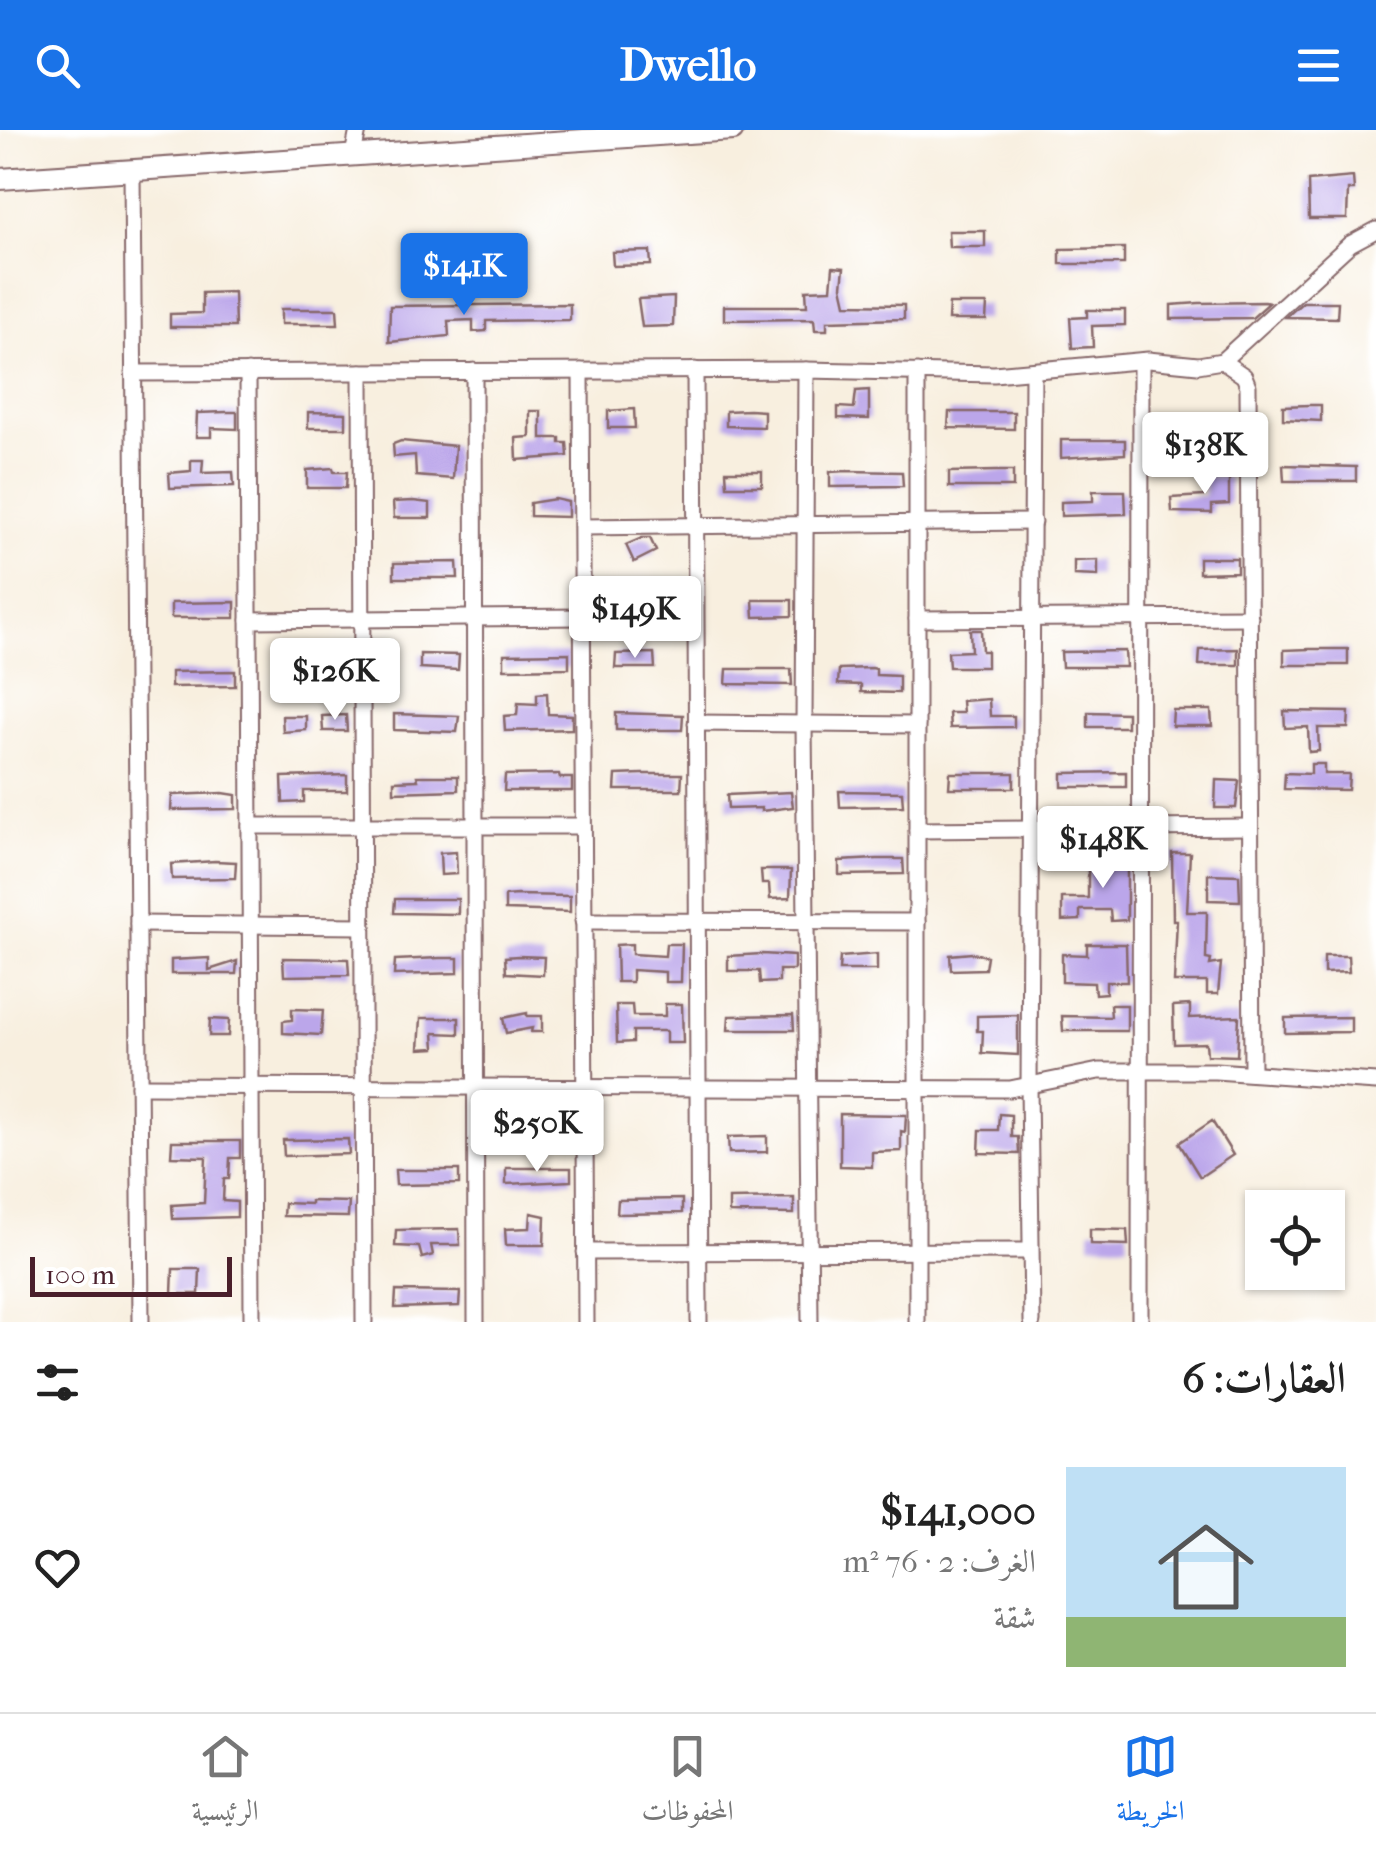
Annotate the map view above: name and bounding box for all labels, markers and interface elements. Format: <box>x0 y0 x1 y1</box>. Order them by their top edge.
icon: search <box>30 38 85 93</box>
icon: menu <box>1291 38 1346 93</box>
text: Dwello <box>620 39 756 92</box>
pin: $141K <box>394 233 534 318</box>
text: $141K <box>423 247 505 284</box>
pin: $138K <box>1135 412 1275 497</box>
text: $138K <box>1164 426 1246 463</box>
pin: $149K <box>565 576 705 661</box>
text: $149K <box>591 590 679 627</box>
pin: $126K <box>265 638 405 723</box>
text: $126K <box>292 652 378 689</box>
pin: $148K <box>1033 806 1173 891</box>
text: $148K <box>1059 820 1147 857</box>
pin: $250K <box>467 1090 607 1175</box>
text: $250K <box>493 1104 581 1141</box>
map controls <box>1245 1190 1345 1290</box>
button: locate <box>1245 1190 1345 1290</box>
scale bar <box>30 1252 232 1296</box>
text: 100 m <box>45 1258 115 1291</box>
text: العقارات: 6 <box>1182 1354 1346 1403</box>
icon: filters <box>30 1355 85 1410</box>
text: $141,000 <box>880 1487 1036 1536</box>
icon: home <box>1146 1507 1266 1627</box>
icon: heart <box>30 1540 85 1595</box>
text: الغرف: 2 · 76 m² <box>843 1543 1036 1580</box>
text: شقة <box>994 1599 1036 1636</box>
tab: الرئيسية <box>191 1729 259 1838</box>
tab: المحفوظات <box>641 1729 734 1838</box>
tab: الخريطة <box>1116 1729 1185 1838</box>

